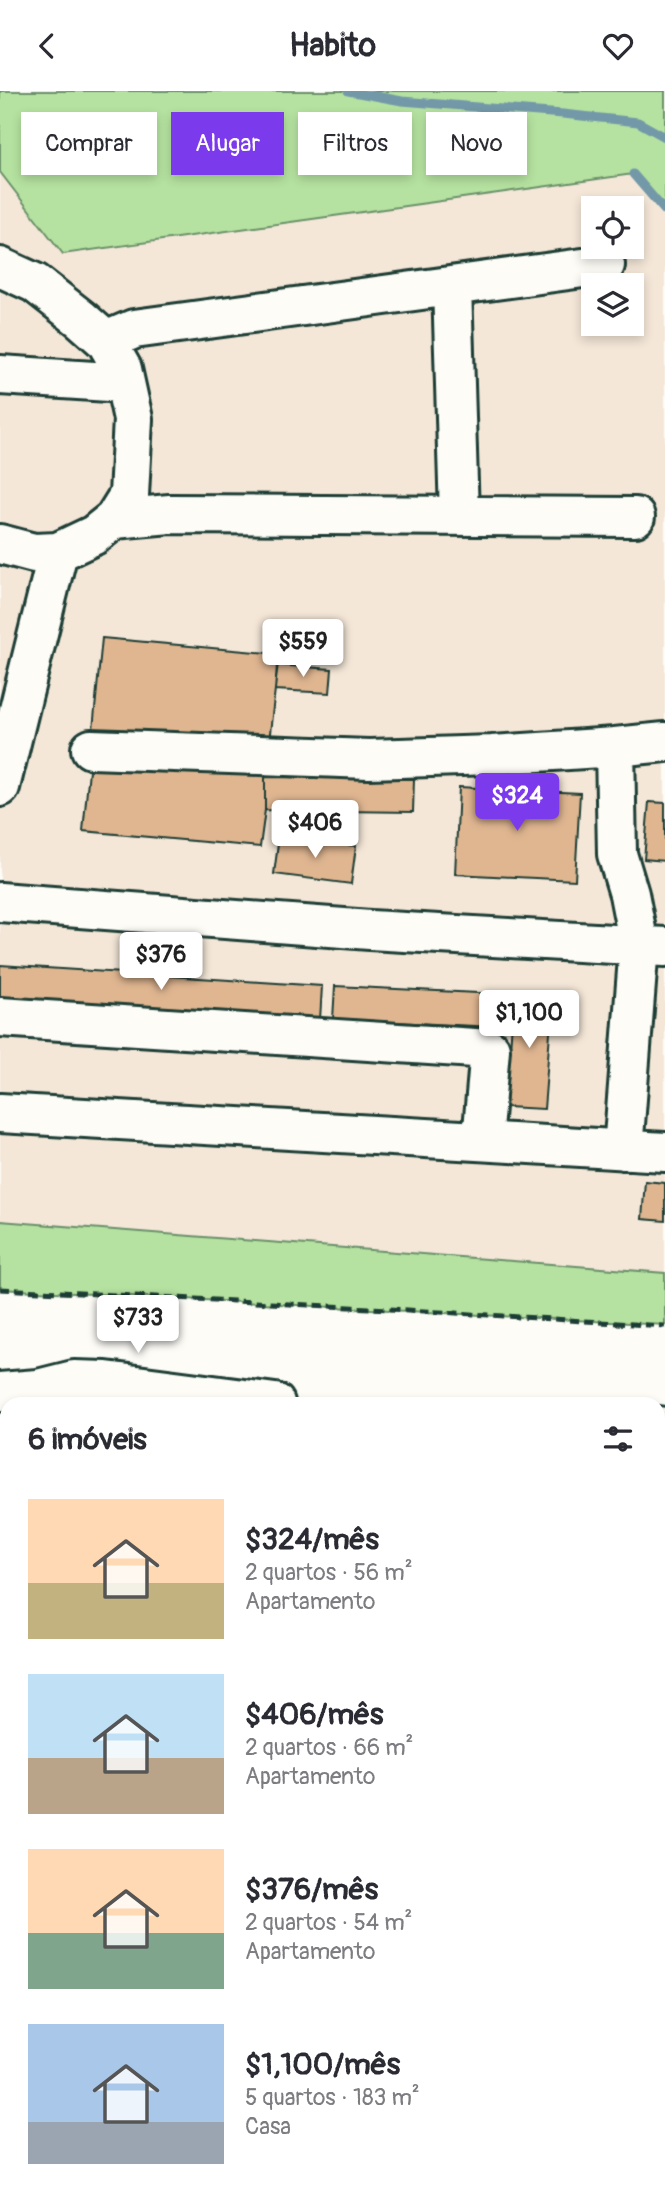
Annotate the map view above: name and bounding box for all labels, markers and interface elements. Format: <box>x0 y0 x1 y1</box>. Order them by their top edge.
text: Habito <box>289 26 376 66</box>
icon: back <box>28 27 66 65</box>
icon: heart <box>599 27 637 65</box>
chip: Comprar <box>21 112 157 175</box>
chip: Alugar <box>171 112 284 175</box>
chip: Filtros <box>298 112 412 175</box>
chip: Novo <box>426 112 527 175</box>
map controls <box>581 196 644 336</box>
button: locate <box>581 196 644 259</box>
button: layers <box>581 273 644 336</box>
pin: $559 <box>262 619 344 679</box>
text: $559 <box>278 627 328 656</box>
pin: $324 <box>476 773 558 833</box>
text: $324 <box>491 781 543 810</box>
pin: $406 <box>274 801 356 860</box>
text: $406 <box>288 808 342 837</box>
pin: $376 <box>120 933 202 992</box>
text: $376 <box>136 940 186 969</box>
pin: $1,100 <box>472 991 586 1050</box>
text: $1,100 <box>495 998 563 1027</box>
pin: $733 <box>97 1295 179 1355</box>
text: $733 <box>113 1303 163 1332</box>
icon: filters <box>599 1420 637 1458</box>
text: 6 imóveis <box>28 1421 147 1458</box>
text: $324/mês <box>245 1521 379 1558</box>
icon: home <box>84 1527 168 1611</box>
text: 2 quartos · 56 m² <box>245 1558 413 1587</box>
text: Apartamento <box>245 1587 375 1616</box>
text: $406/mês <box>245 1696 383 1733</box>
icon: home <box>84 1702 168 1786</box>
text: 2 quartos · 66 m² <box>245 1733 413 1762</box>
text: Apartamento <box>245 1762 375 1791</box>
text: $376/mês <box>245 1871 378 1908</box>
icon: home <box>84 1877 168 1961</box>
text: 2 quartos · 54 m² <box>245 1908 413 1937</box>
text: Apartamento <box>245 1937 375 1966</box>
text: $1,100/mês <box>245 2046 400 2083</box>
icon: home <box>84 2052 168 2136</box>
text: 5 quartos · 183 m² <box>245 2083 420 2112</box>
text: Casa <box>245 2112 291 2141</box>

